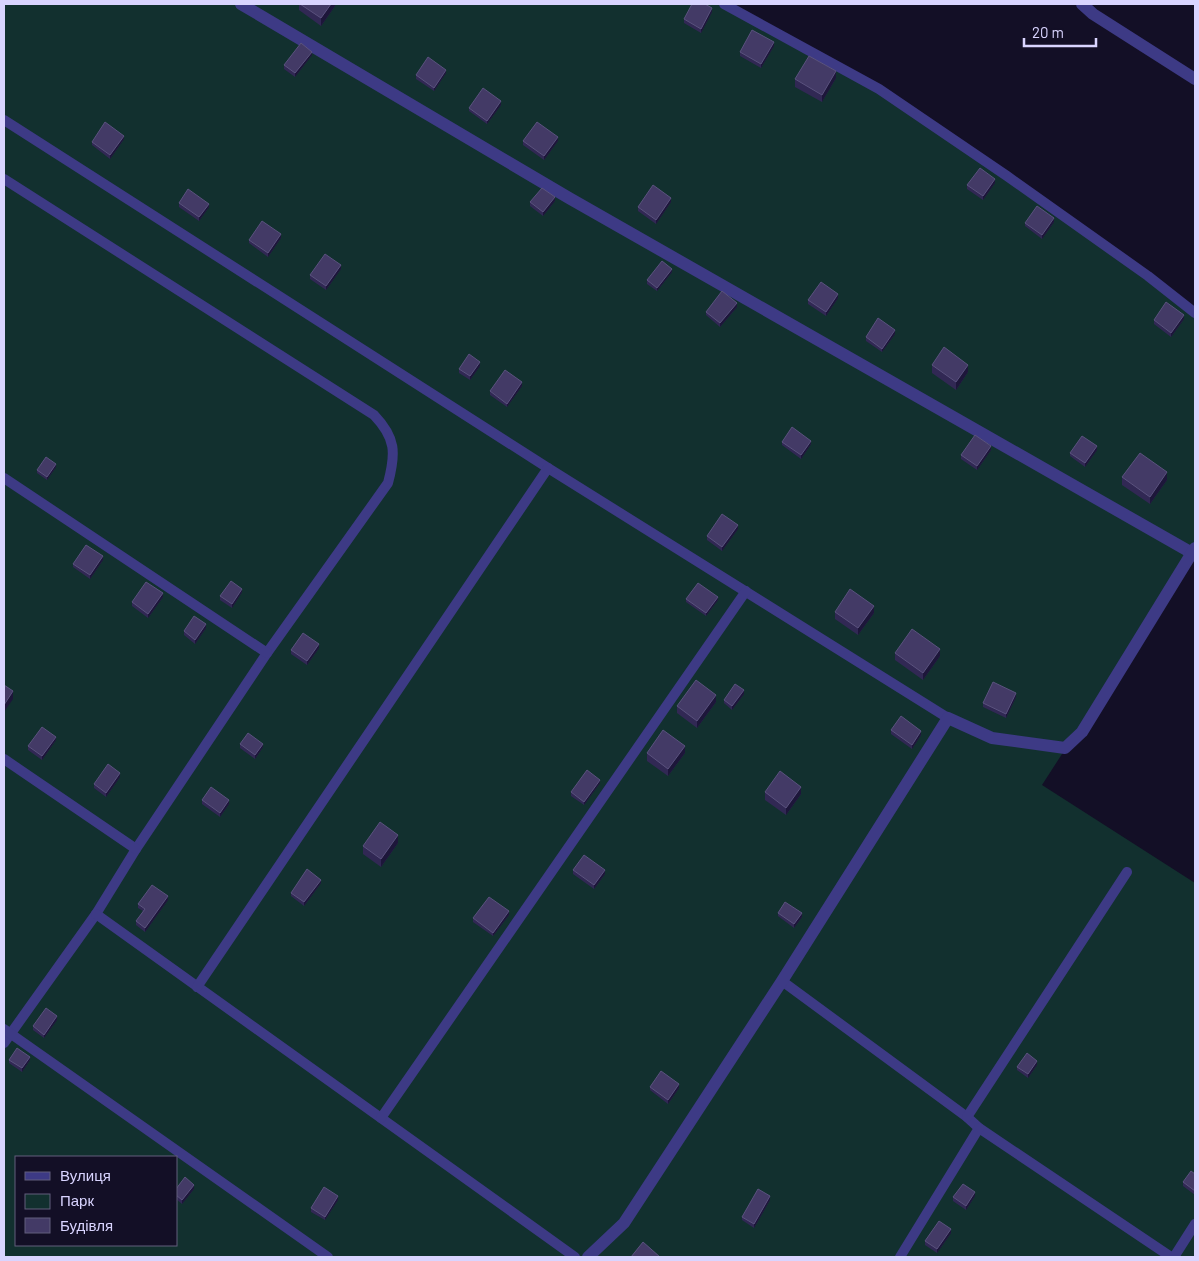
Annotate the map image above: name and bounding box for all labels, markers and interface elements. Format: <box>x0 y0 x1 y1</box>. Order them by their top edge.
scale bar <box>1024 15 1096 47</box>
text: 20 m <box>1032 23 1064 41</box>
legend <box>15 1156 178 1246</box>
text: Вулиця <box>60 1166 111 1184</box>
text: Парк <box>60 1191 94 1209</box>
text: Будівля <box>60 1216 113 1234</box>

